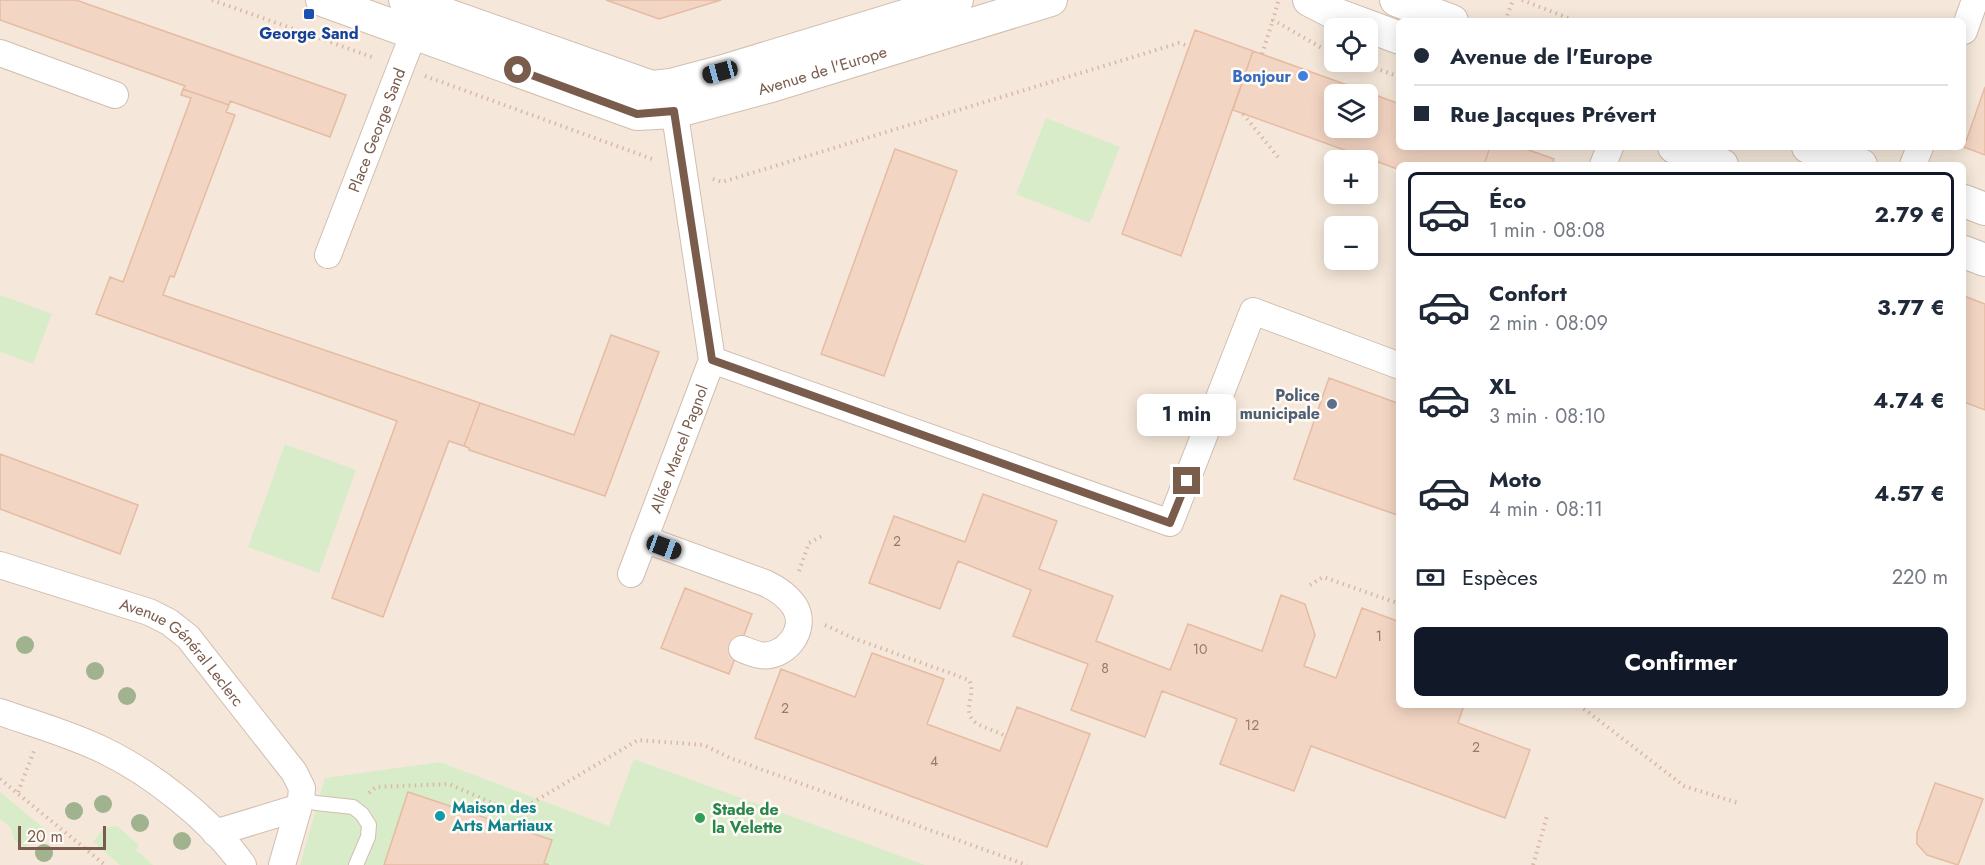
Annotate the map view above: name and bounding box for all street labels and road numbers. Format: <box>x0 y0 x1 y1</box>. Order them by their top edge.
street label: Avenue de l'Europe <box>755 40 890 101</box>
street label: Place George Sand <box>342 65 411 196</box>
street label: Allée Marcel Pagnol <box>644 381 714 516</box>
street label: Avenue Général Leclerc <box>117 592 249 711</box>

